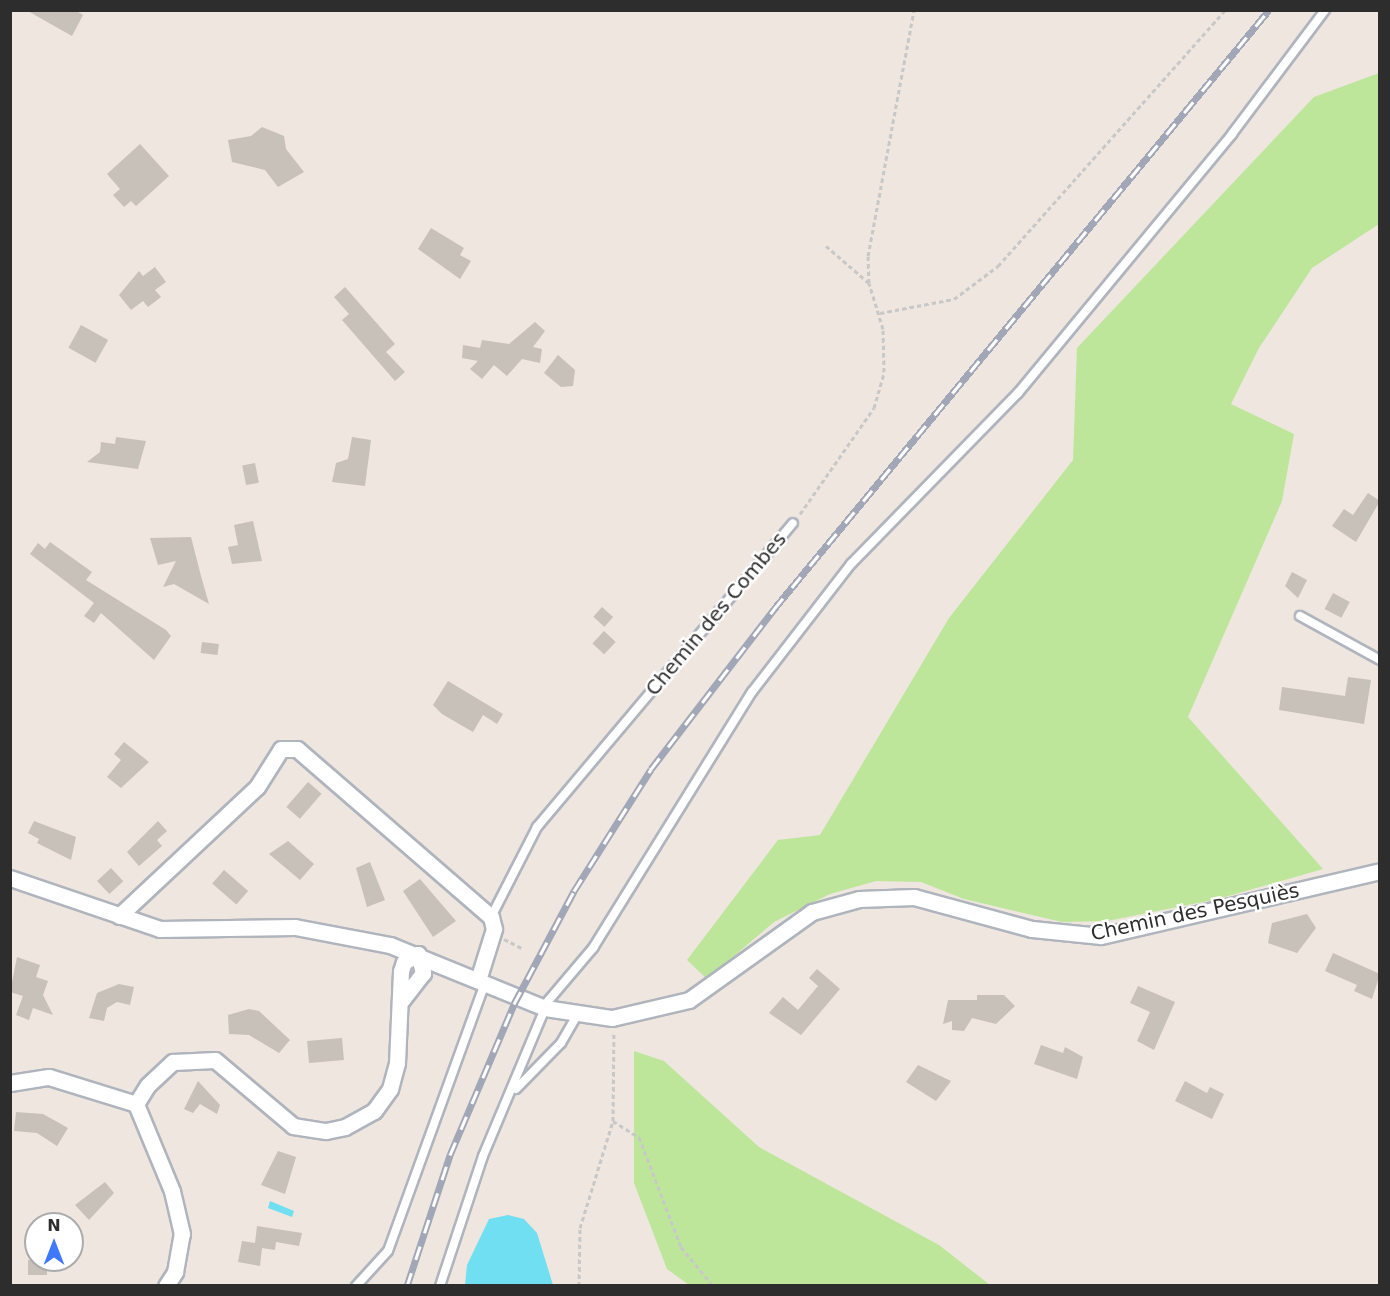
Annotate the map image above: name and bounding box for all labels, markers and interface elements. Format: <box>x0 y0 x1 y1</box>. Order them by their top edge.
street label: Chemin des Combes <box>641 527 791 701</box>
street label: Chemin des Pesquiès <box>1089 878 1301 946</box>
north arrow <box>24 1212 84 1272</box>
text: N <box>47 1216 61 1235</box>

